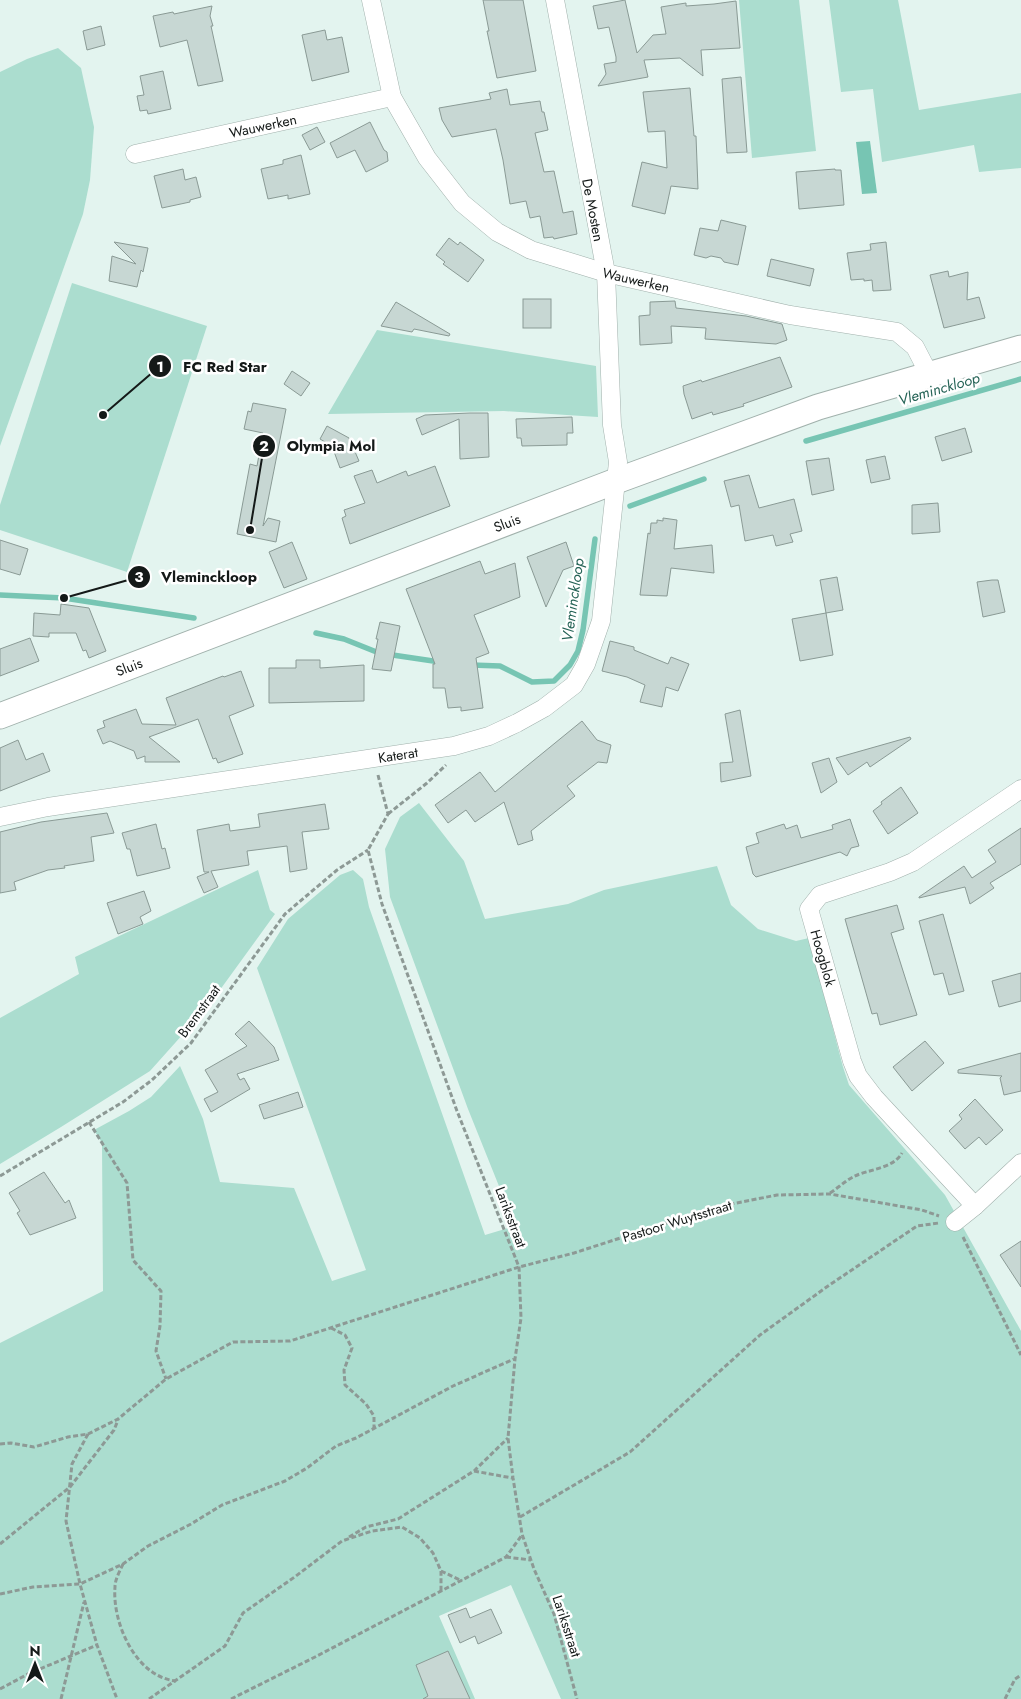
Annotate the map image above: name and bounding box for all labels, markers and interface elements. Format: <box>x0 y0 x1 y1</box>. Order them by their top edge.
street label: Wauwerken <box>227 109 299 143</box>
street label: De Mosten <box>577 177 609 243</box>
street label: Wauwerken <box>600 263 672 297</box>
callout: FC Red Star <box>148 351 277 381</box>
text: 1 <box>156 356 164 378</box>
text: FC Red Star <box>183 356 268 378</box>
water label: Vleminckloop <box>896 367 983 411</box>
callout: Olympia Mol <box>251 431 385 461</box>
text: 2 <box>259 435 269 457</box>
text: Olympia Mol <box>287 435 375 457</box>
street label: Sluis <box>491 509 524 537</box>
water label: Vleminckloop <box>556 556 590 643</box>
callout: Vleminckloop <box>127 562 267 592</box>
text: 3 <box>134 566 144 588</box>
text: Vleminckloop <box>160 566 257 588</box>
street label: Sluis <box>113 653 146 681</box>
street label: Katerat <box>377 742 420 768</box>
street label: Hoogblok <box>805 927 841 990</box>
street label: Bremstraat <box>173 980 225 1042</box>
street label: Lariksstraat <box>490 1184 532 1251</box>
street label: Pastoor Wuytsstraat <box>620 1195 735 1247</box>
street label: Lariksstraat <box>548 1593 587 1660</box>
north arrow <box>10 1639 60 1689</box>
text: N <box>29 1641 41 1661</box>

